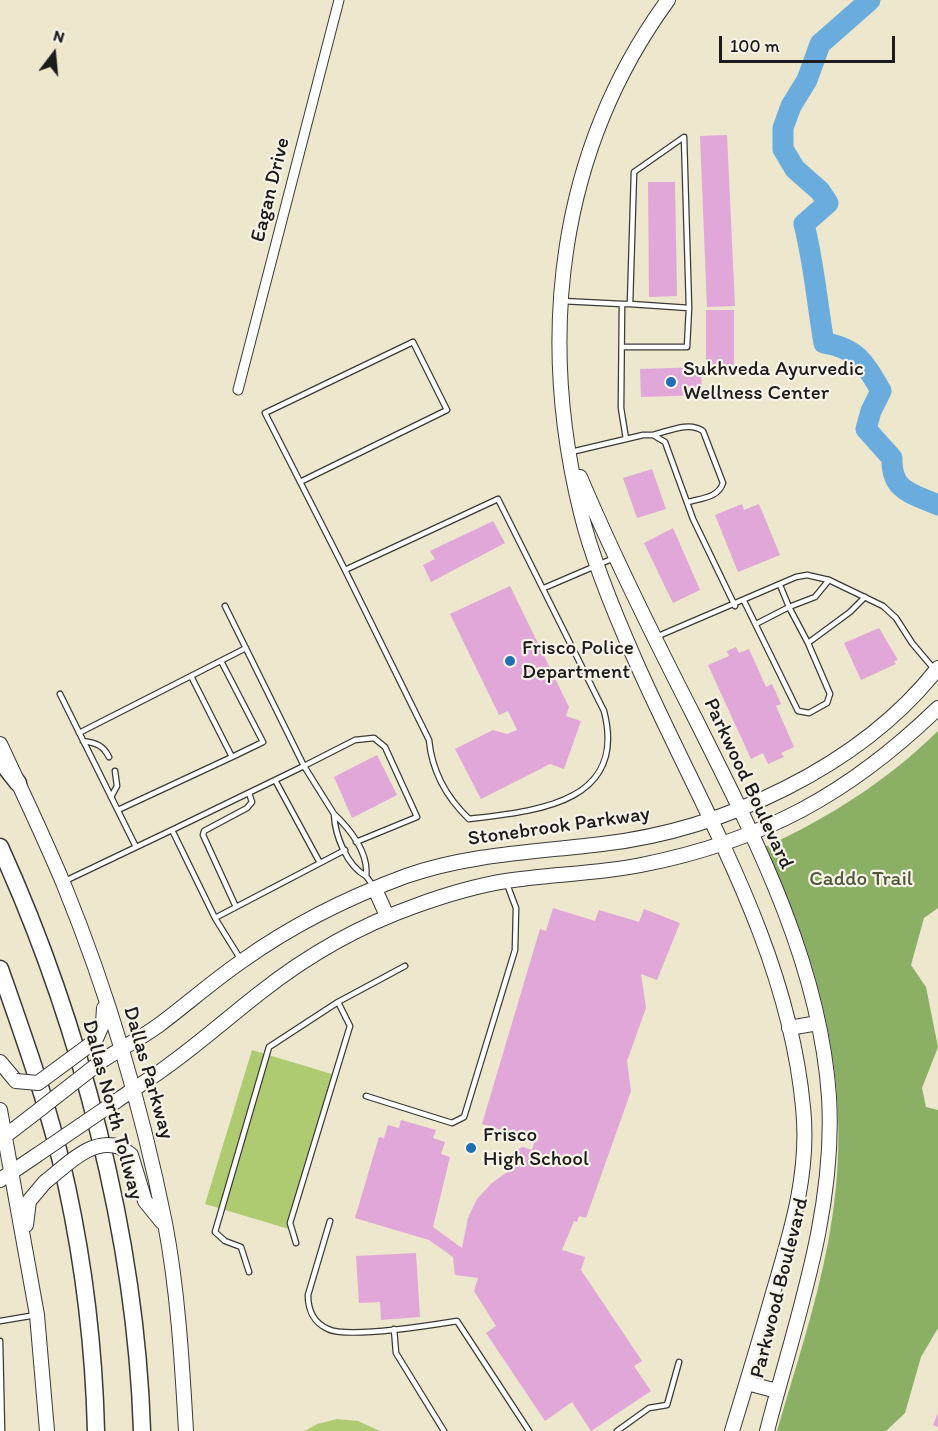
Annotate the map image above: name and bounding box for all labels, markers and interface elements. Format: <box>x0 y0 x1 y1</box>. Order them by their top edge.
north arrow <box>24 24 84 84</box>
scale bar <box>722 24 898 62</box>
text: N <box>51 26 67 47</box>
text: 100 m <box>730 35 780 57</box>
street label: Eagan Drive <box>246 135 296 245</box>
place label: Sukhveda Ayurvedic Wellness Center <box>683 357 864 407</box>
marker: Sukhveda Ayurvedic Wellness Center <box>664 375 678 389</box>
place label: Frisco Police Department <box>522 636 634 686</box>
marker: Frisco Police Department <box>503 654 517 668</box>
street label: Parkwood Boulevard <box>697 695 799 873</box>
street label: Stonebrook Parkway <box>466 802 652 852</box>
park label: Caddo Trail <box>809 867 913 893</box>
street label: Dallas Parkway <box>117 1004 179 1142</box>
street label: Dallas North Tollway <box>76 1017 148 1203</box>
place label: Frisco High School <box>483 1123 589 1173</box>
marker: Frisco High School <box>464 1141 478 1155</box>
street label: Parkwood Boulevard <box>745 1195 815 1381</box>

